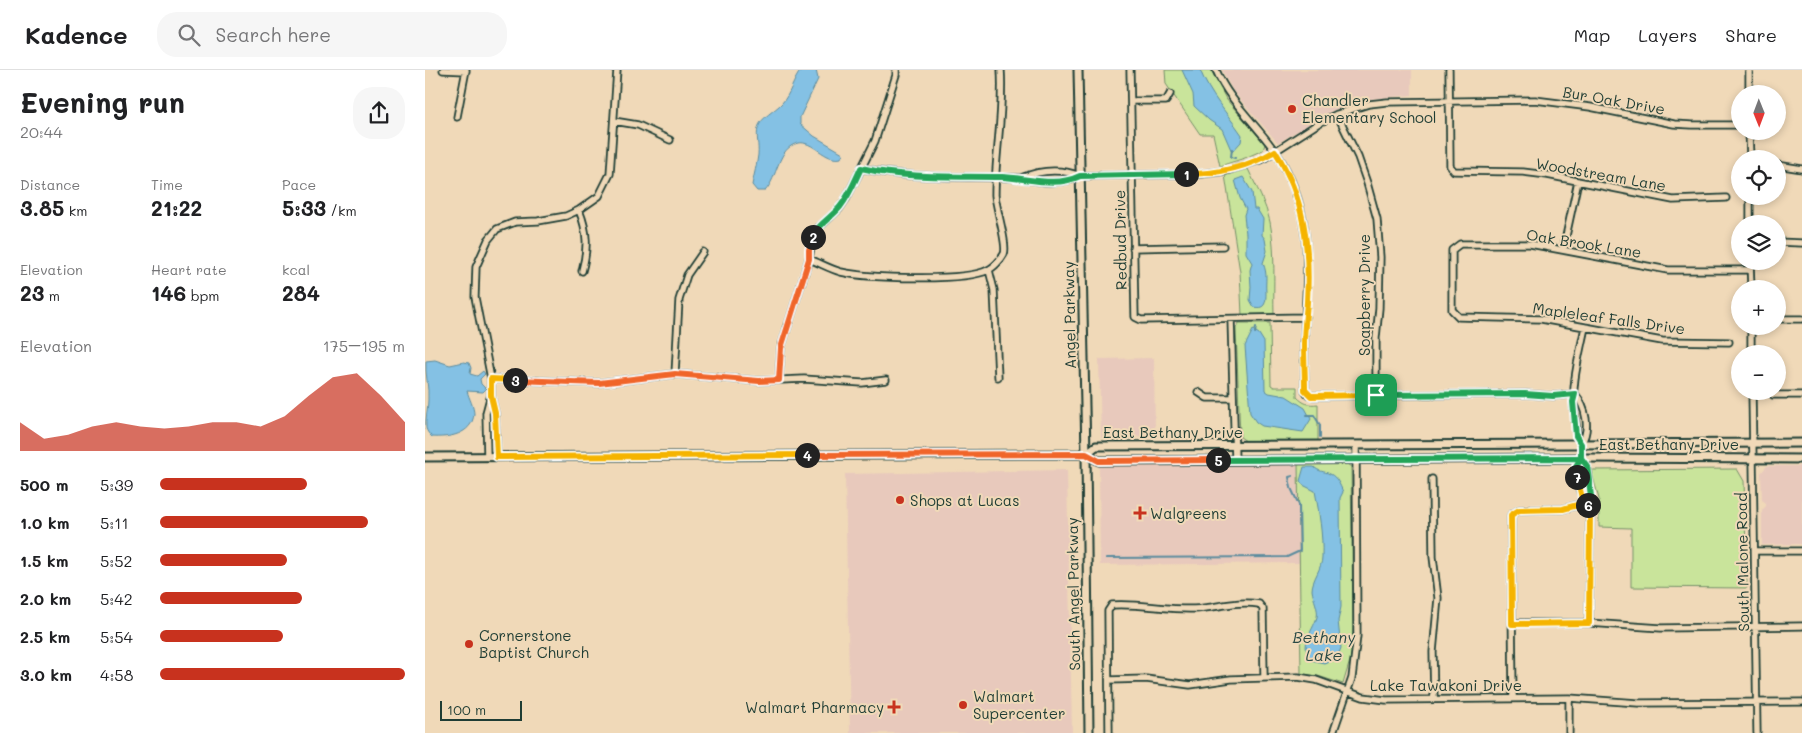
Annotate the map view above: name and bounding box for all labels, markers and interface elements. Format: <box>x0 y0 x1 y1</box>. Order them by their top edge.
search box <box>157 12 507 57</box>
text: Kadence <box>25 19 127 50</box>
icon: search <box>175 21 203 49</box>
text: Search here <box>215 22 331 47</box>
text: Map <box>1574 23 1610 47</box>
text: Layers <box>1638 23 1697 47</box>
text: Share <box>1725 23 1777 47</box>
street label: Bur Oak Drive <box>1561 81 1667 119</box>
text: Evening run <box>20 84 185 120</box>
north arrow <box>1731 85 1786 140</box>
map controls <box>1731 85 1786 400</box>
button: share <box>353 87 405 139</box>
place label: Chandler Elementary School <box>1302 90 1437 127</box>
marker: Chandler Elementary School <box>1286 103 1298 115</box>
text: 20:44 <box>20 121 63 142</box>
button: locate <box>1731 150 1786 205</box>
street label: Woodstream Lane <box>1534 153 1668 195</box>
pin: 1 <box>1173 162 1199 186</box>
text: 1 <box>1183 165 1190 184</box>
text: Distance <box>20 175 80 194</box>
text: Time <box>151 175 183 194</box>
text: Pace <box>282 175 316 194</box>
street label: Redbud Drive <box>1109 190 1131 290</box>
text: 3.85 <box>20 194 64 221</box>
text: 21:22 <box>151 194 202 221</box>
text: 5:33 <box>282 194 326 221</box>
text: km <box>64 201 87 220</box>
text: /km <box>326 201 357 220</box>
button: layers <box>1731 215 1786 270</box>
pin: 2 <box>801 224 825 250</box>
street label: Oak Brook Lane <box>1525 224 1643 262</box>
text: 2 <box>810 228 817 247</box>
street label: Soapberry Drive <box>1354 234 1374 356</box>
text: Elevation <box>20 260 83 279</box>
text: Heart rate <box>151 260 227 279</box>
text: kcal <box>282 260 310 279</box>
street label: Angel Parkway <box>1058 261 1080 369</box>
text: 23 <box>20 279 44 306</box>
text: 146 <box>151 279 186 306</box>
text: 284 <box>282 279 320 306</box>
button: + <box>1731 280 1786 335</box>
text: m <box>44 286 60 305</box>
text: bpm <box>186 286 220 305</box>
street label: Mapleleaf Falls Drive <box>1532 297 1686 339</box>
text: Elevation <box>20 335 92 356</box>
text: 175–195 m <box>323 335 405 356</box>
button: − <box>1731 345 1786 400</box>
pin: 3 <box>503 368 527 392</box>
text: 3 <box>511 371 520 390</box>
pin <box>1355 374 1397 416</box>
icon: arrive <box>1362 381 1390 409</box>
street label: East Bethany Drive <box>1103 422 1243 442</box>
street label: East Bethany Drive <box>1599 434 1739 454</box>
pin: 4 <box>795 442 819 468</box>
text: 4 <box>803 446 812 465</box>
pin: 5 <box>1205 448 1231 472</box>
text: 5 <box>1214 451 1223 470</box>
pin: 7 <box>1565 464 1589 490</box>
text: 7 <box>1574 468 1581 487</box>
text: 500 m <box>20 474 68 495</box>
text: 5:39 <box>100 474 133 495</box>
place label: Shops at Lucas <box>910 490 1019 510</box>
pin: 6 <box>1575 492 1601 518</box>
street label: South Malone Road <box>1731 492 1753 632</box>
marker: Shops at Lucas <box>894 494 906 506</box>
text: 6 <box>1584 496 1593 515</box>
place label: Walgreens <box>1150 503 1227 523</box>
marker: Walgreens <box>1134 507 1146 519</box>
text: 1.0 km <box>20 512 69 533</box>
text: 5:11 <box>100 512 129 533</box>
street label: South Angel Parkway <box>1062 517 1084 671</box>
text: 1.5 km <box>20 550 68 571</box>
text: 5:52 <box>100 550 133 571</box>
text: 2.0 km <box>20 588 71 609</box>
text: 5:42 <box>100 588 133 609</box>
place label: Cornerstone Baptist Church <box>479 625 589 662</box>
text: 2.5 km <box>20 626 70 647</box>
text: 5:54 <box>100 626 133 647</box>
water label: Bethany Lake <box>1292 626 1356 665</box>
marker: Cornerstone Baptist Church <box>463 638 475 650</box>
text: 3.0 km <box>20 664 72 685</box>
text: 4:58 <box>100 664 133 685</box>
street label: Lake Tawakoni Drive <box>1370 675 1522 695</box>
place label: Walmart Supercenter <box>973 686 1066 723</box>
place label: Walmart Pharmacy <box>745 697 884 717</box>
scale bar <box>440 698 523 721</box>
marker: Walmart Supercenter <box>957 699 969 711</box>
text: 100 m <box>447 700 486 719</box>
marker: Walmart Pharmacy <box>888 701 900 713</box>

